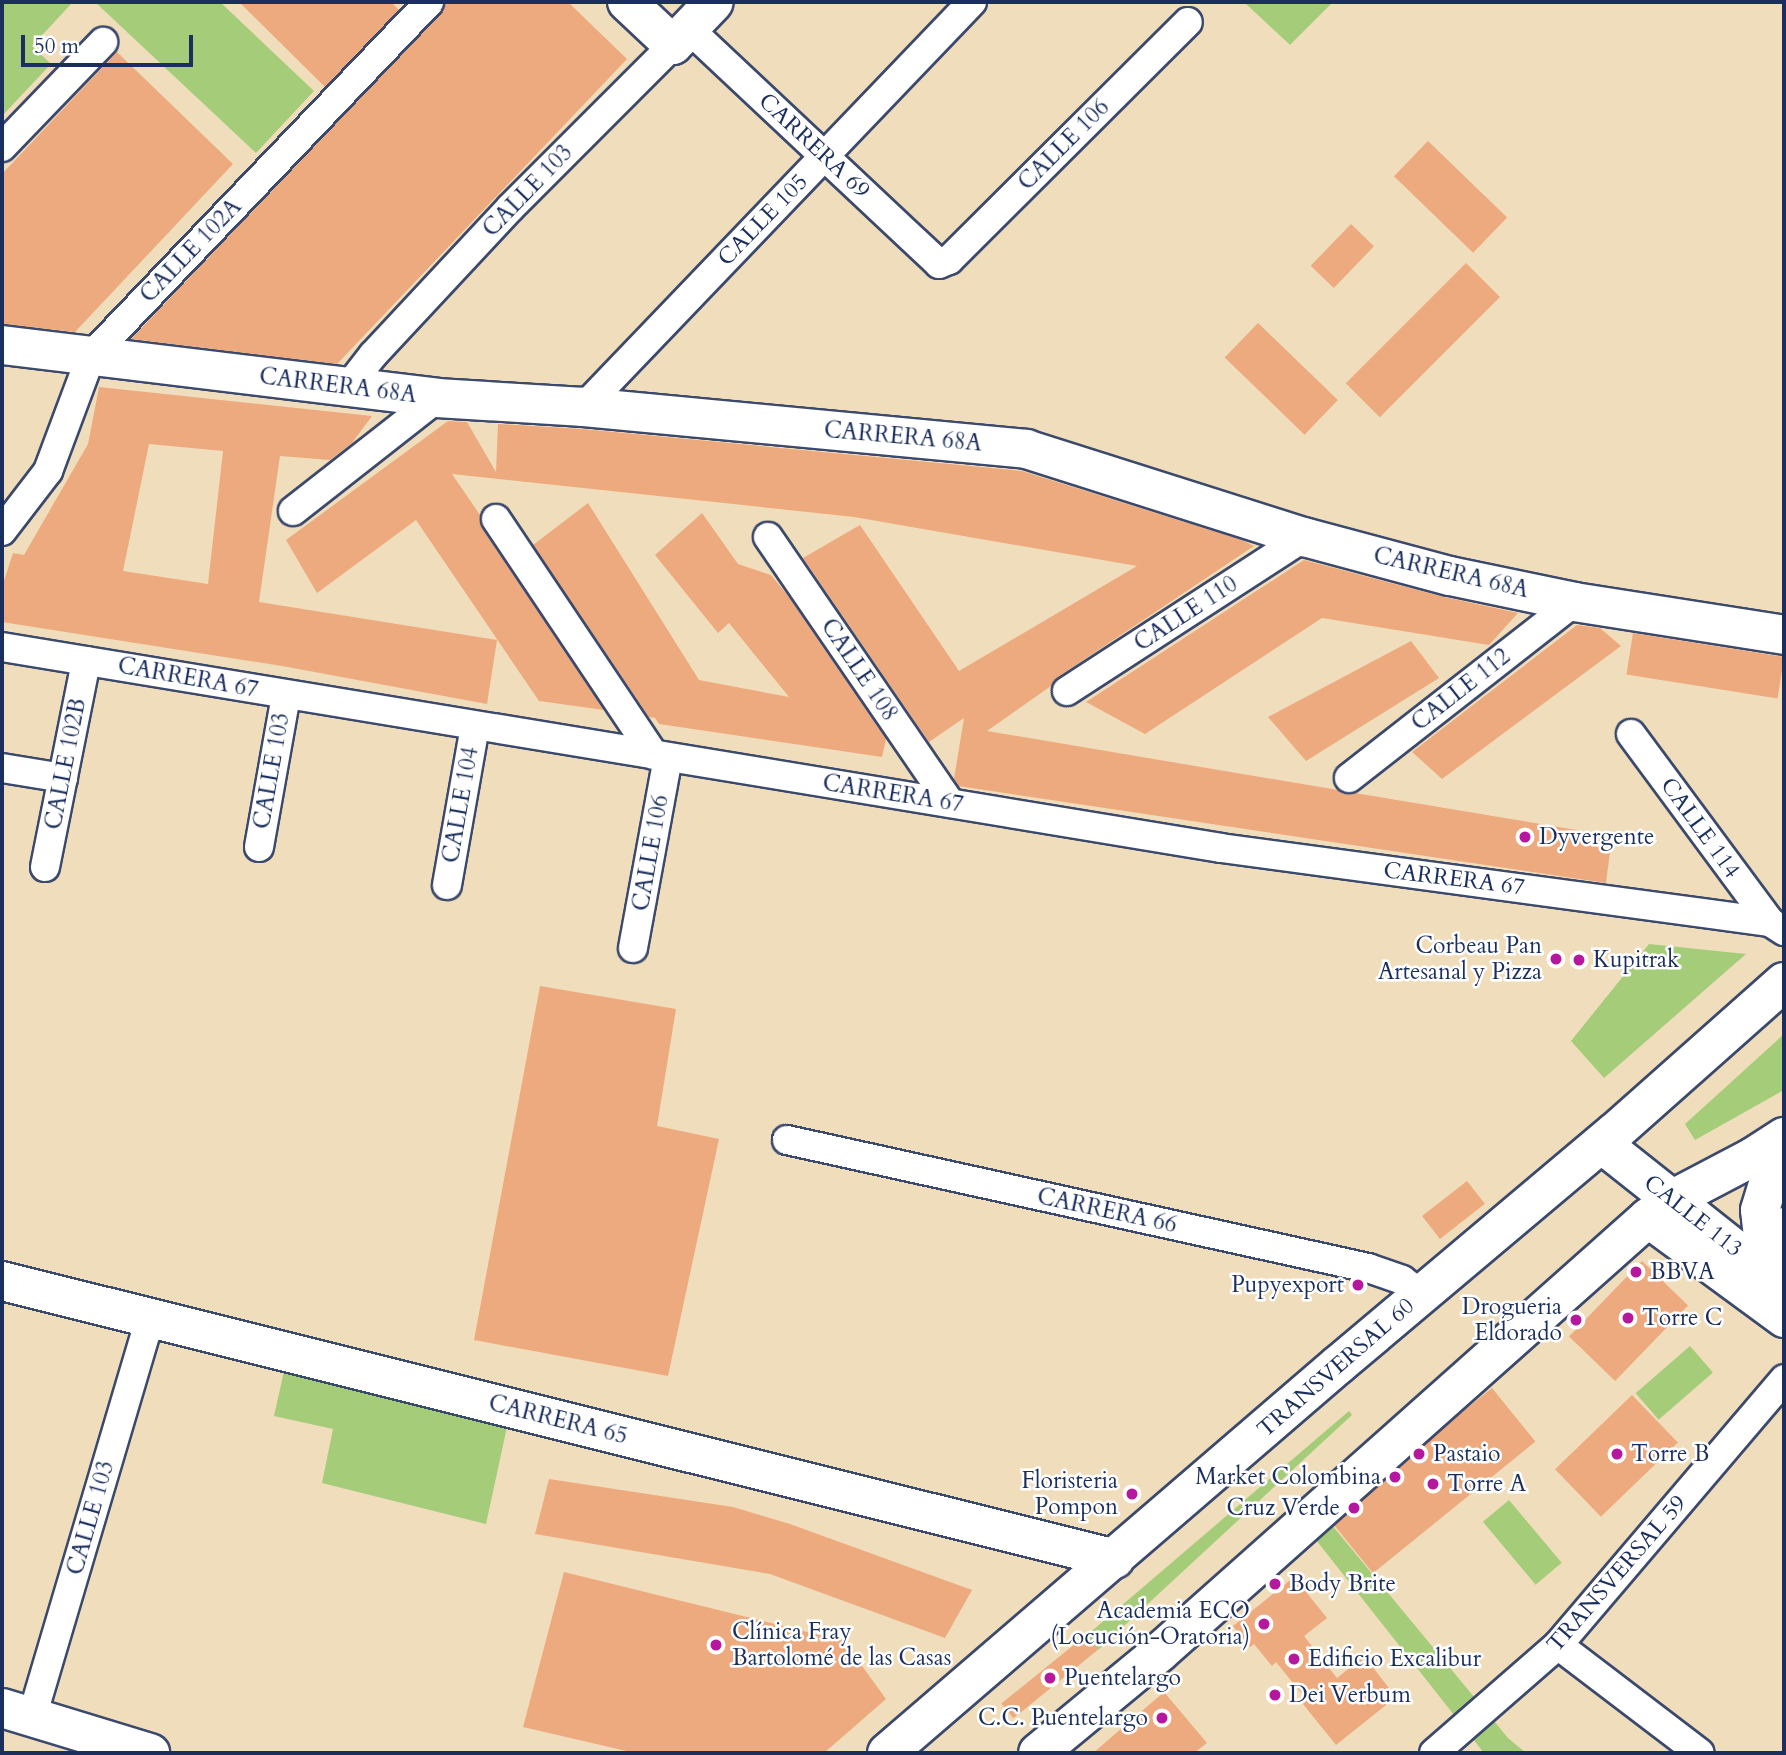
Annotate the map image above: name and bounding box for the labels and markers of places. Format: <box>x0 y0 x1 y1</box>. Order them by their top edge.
place label: Dyvergente <box>1539 823 1654 851</box>
marker: Dyvergente <box>1517 829 1533 845</box>
place label: Corbeau Pan Artesanal y Pizza <box>1378 932 1542 986</box>
place label: Kupitrak <box>1593 946 1679 974</box>
marker: Corbeau Pan Artesanal y Pizza <box>1548 951 1564 967</box>
marker: Kupitrak <box>1571 952 1587 968</box>
place label: BBVA <box>1650 1258 1715 1286</box>
marker: BBVA <box>1628 1264 1644 1280</box>
place label: Pupyexport <box>1231 1271 1344 1299</box>
marker: Pupyexport <box>1350 1277 1366 1293</box>
place label: Drogueria Eldorado <box>1462 1293 1562 1347</box>
place label: Torre C <box>1642 1304 1722 1332</box>
marker: Torre C <box>1620 1310 1636 1326</box>
marker: Drogueria Eldorado <box>1568 1312 1584 1328</box>
place label: Pastaio <box>1433 1440 1500 1468</box>
place label: Torre B <box>1631 1440 1709 1468</box>
marker: Pastaio <box>1411 1446 1427 1462</box>
marker: Torre B <box>1609 1446 1625 1462</box>
place label: Market Colombina <box>1195 1463 1381 1491</box>
place label: Floristeria Pompon <box>1022 1467 1118 1521</box>
marker: Market Colombina <box>1387 1469 1403 1485</box>
place label: Torre A <box>1447 1470 1526 1498</box>
marker: Torre A <box>1425 1476 1441 1492</box>
marker: Floristeria Pompon <box>1124 1486 1140 1502</box>
place label: Cruz Verde <box>1227 1494 1340 1522</box>
marker: Cruz Verde <box>1346 1500 1362 1516</box>
place label: Body Brite <box>1289 1570 1396 1598</box>
marker: Body Brite <box>1267 1576 1283 1592</box>
place label: Academia ECO (Locución-Oratoria) <box>1051 1597 1250 1651</box>
marker: Academia ECO (Locución-Oratoria) <box>1256 1616 1272 1632</box>
place label: Clínica Fray Bartolomé de las Casas <box>732 1618 951 1672</box>
marker: Clínica Fray Bartolomé de las Casas <box>706 1635 726 1655</box>
place label: Edificio Excalibur <box>1308 1645 1481 1673</box>
marker: Edificio Excalibur <box>1286 1651 1302 1667</box>
place label: Puentelargo <box>1064 1664 1181 1692</box>
marker: Puentelargo <box>1042 1670 1058 1686</box>
place label: Dei Verbum <box>1289 1681 1411 1709</box>
marker: Dei Verbum <box>1267 1687 1283 1703</box>
place label: C.C. Puentelargo <box>978 1704 1148 1732</box>
marker: C.C. Puentelargo <box>1154 1710 1170 1726</box>

